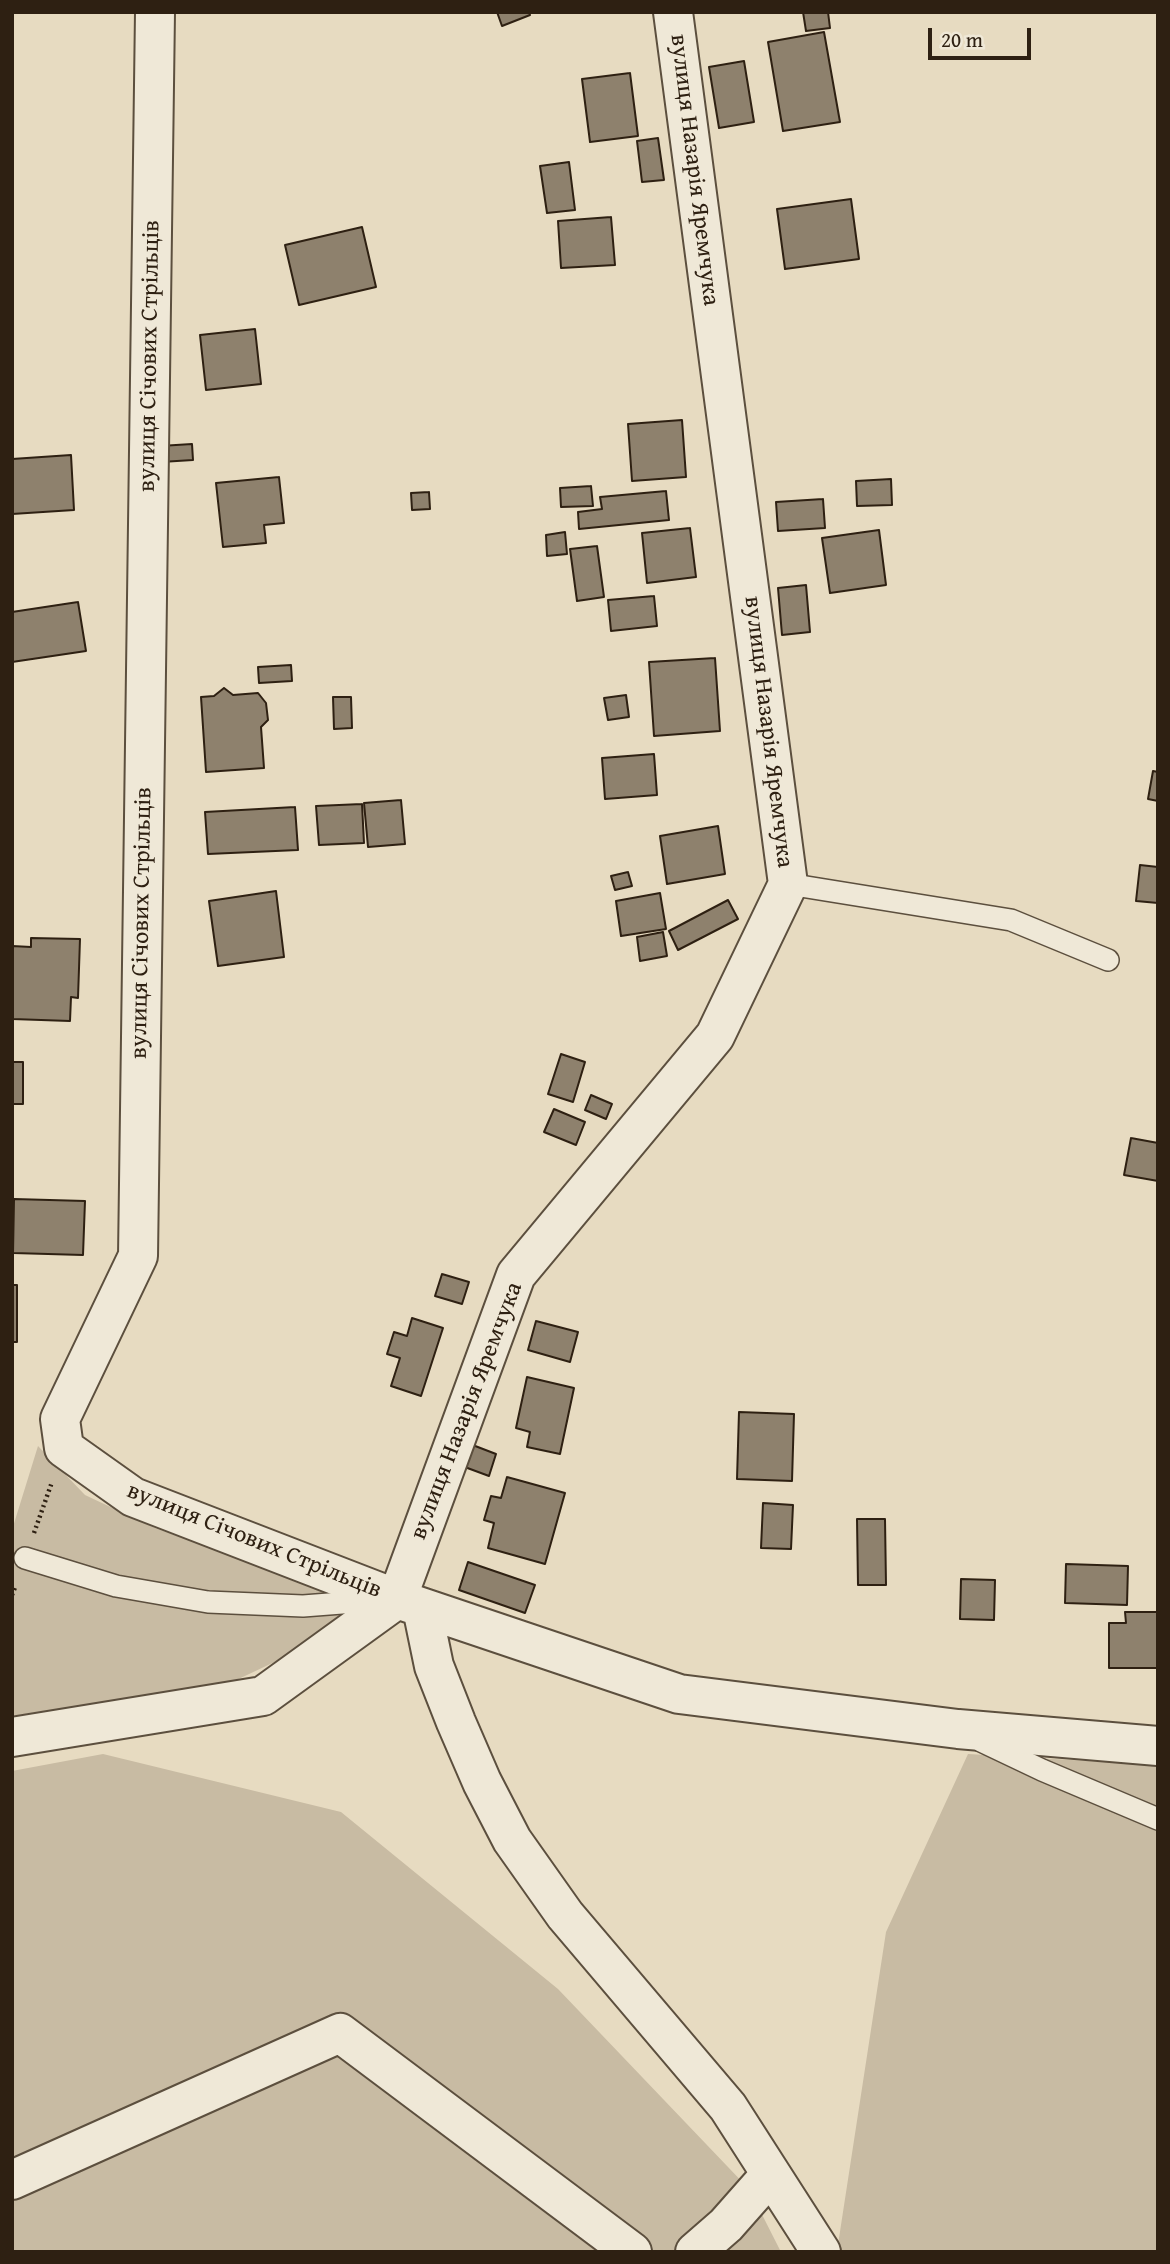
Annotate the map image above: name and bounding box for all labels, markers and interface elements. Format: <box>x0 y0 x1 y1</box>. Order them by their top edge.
scale bar <box>932 14 1035 58</box>
text: 20 m <box>941 24 983 55</box>
street label: вулиця Назарія Яремчука <box>663 33 725 307</box>
street label: вулиця Січових Стрільців <box>133 220 167 492</box>
street label: вулиця Назарія Яремчука <box>737 595 799 869</box>
street label: вулиця Січових Стрільців <box>125 787 159 1059</box>
street label: вулиця Назарія Яремчука <box>405 1278 529 1544</box>
street label: вулиця Січових Стрільців <box>123 1477 385 1605</box>

